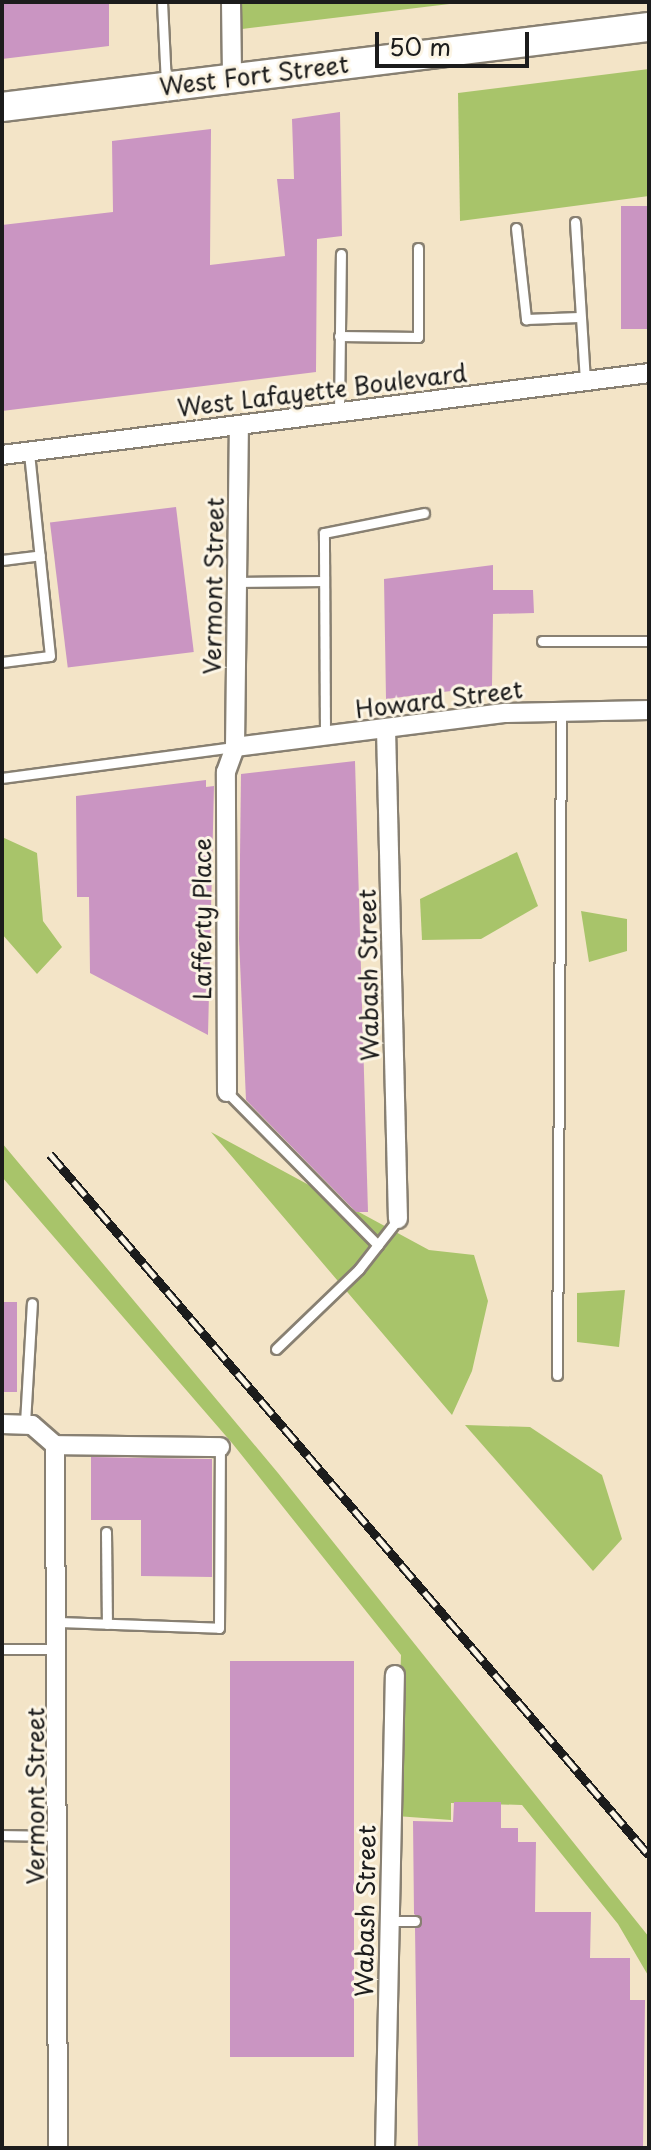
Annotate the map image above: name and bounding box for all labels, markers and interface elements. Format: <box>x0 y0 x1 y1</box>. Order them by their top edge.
scale bar <box>379 16 533 66</box>
text: 50 m <box>389 28 451 64</box>
street label: West Fort Street <box>158 49 350 101</box>
street label: West Lafayette Boulevard <box>175 358 469 422</box>
street label: Vermont Street <box>197 497 229 675</box>
street label: Howard Street <box>353 674 525 724</box>
street label: Lafferty Place <box>188 837 216 1001</box>
street label: Wabash Street <box>352 888 384 1062</box>
street label: Vermont Street <box>21 1707 49 1885</box>
street label: Wabash Street <box>349 1824 381 1998</box>

